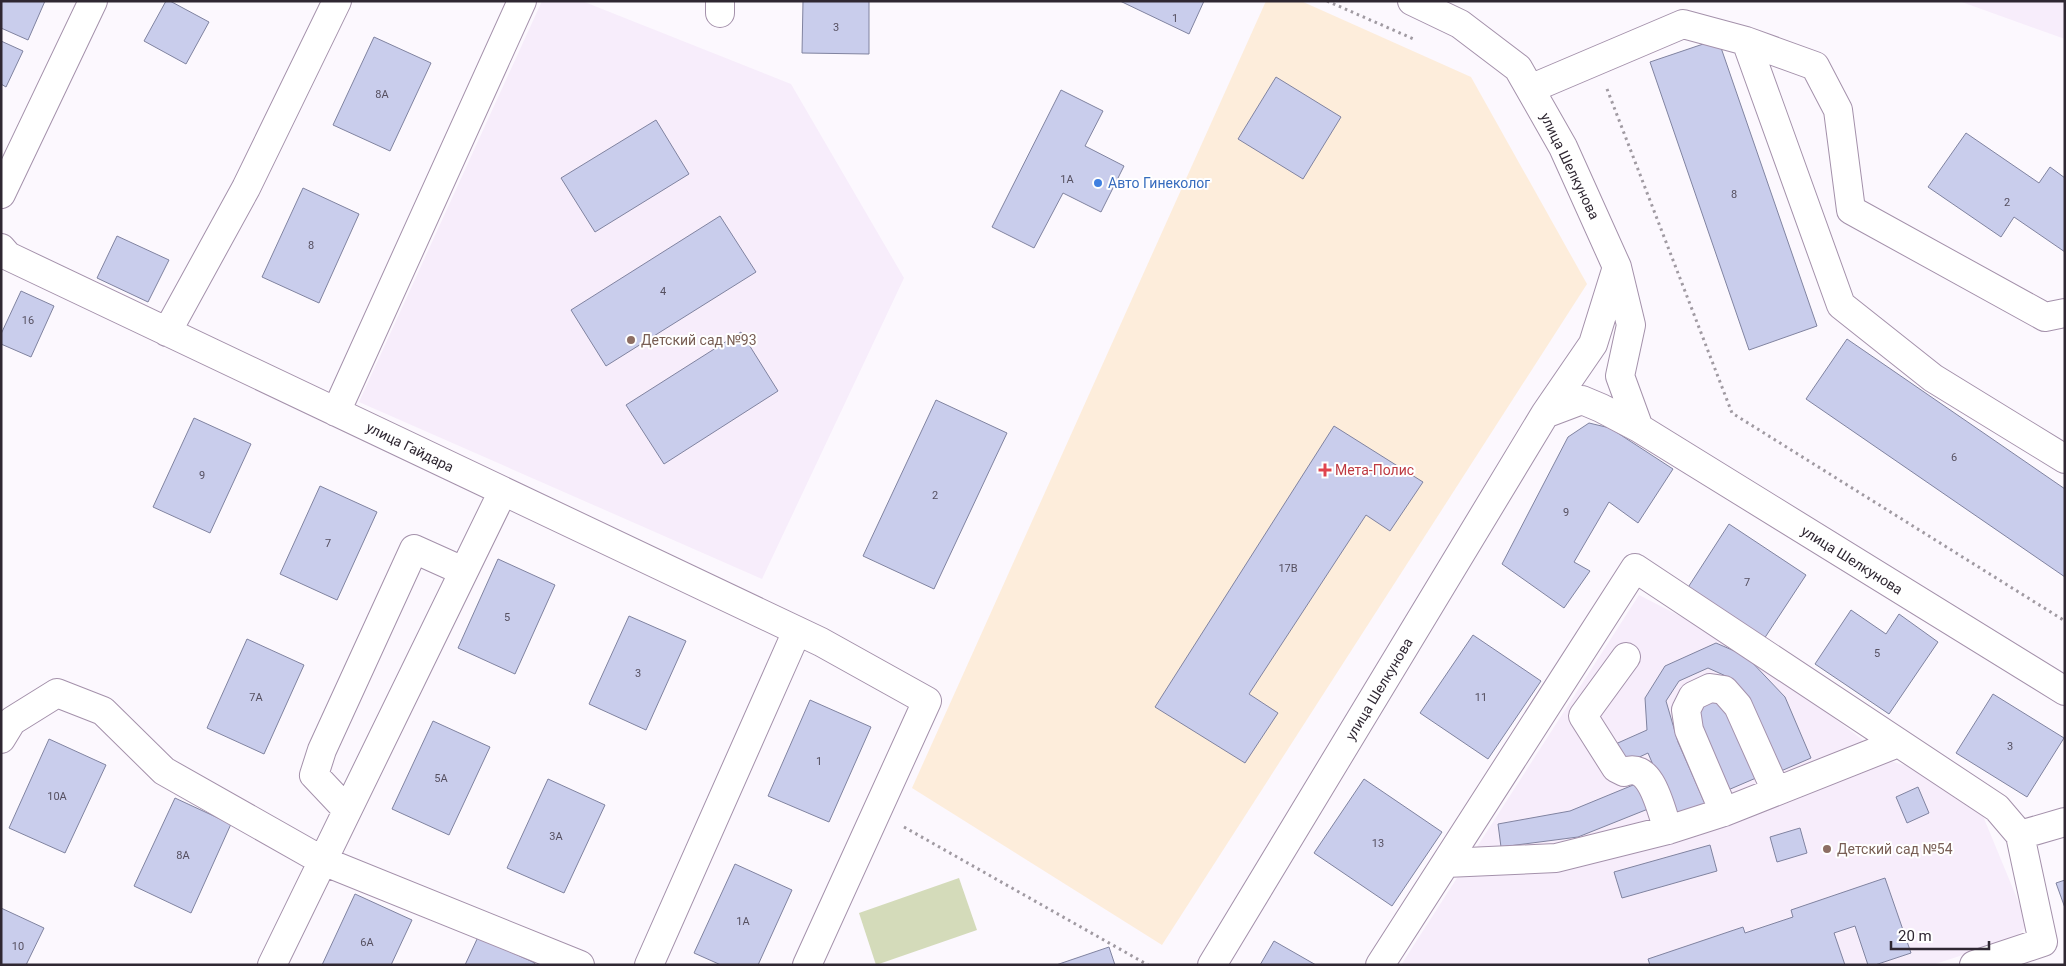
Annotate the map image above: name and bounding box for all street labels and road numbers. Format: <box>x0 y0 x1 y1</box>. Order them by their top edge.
street label: улица Шелкунова <box>1537 110 1603 222</box>
street label: улица Гайдара <box>364 419 456 475</box>
street label: улица Шелкунова <box>1798 522 1906 598</box>
street label: улица Шелкунова <box>1342 635 1416 743</box>

